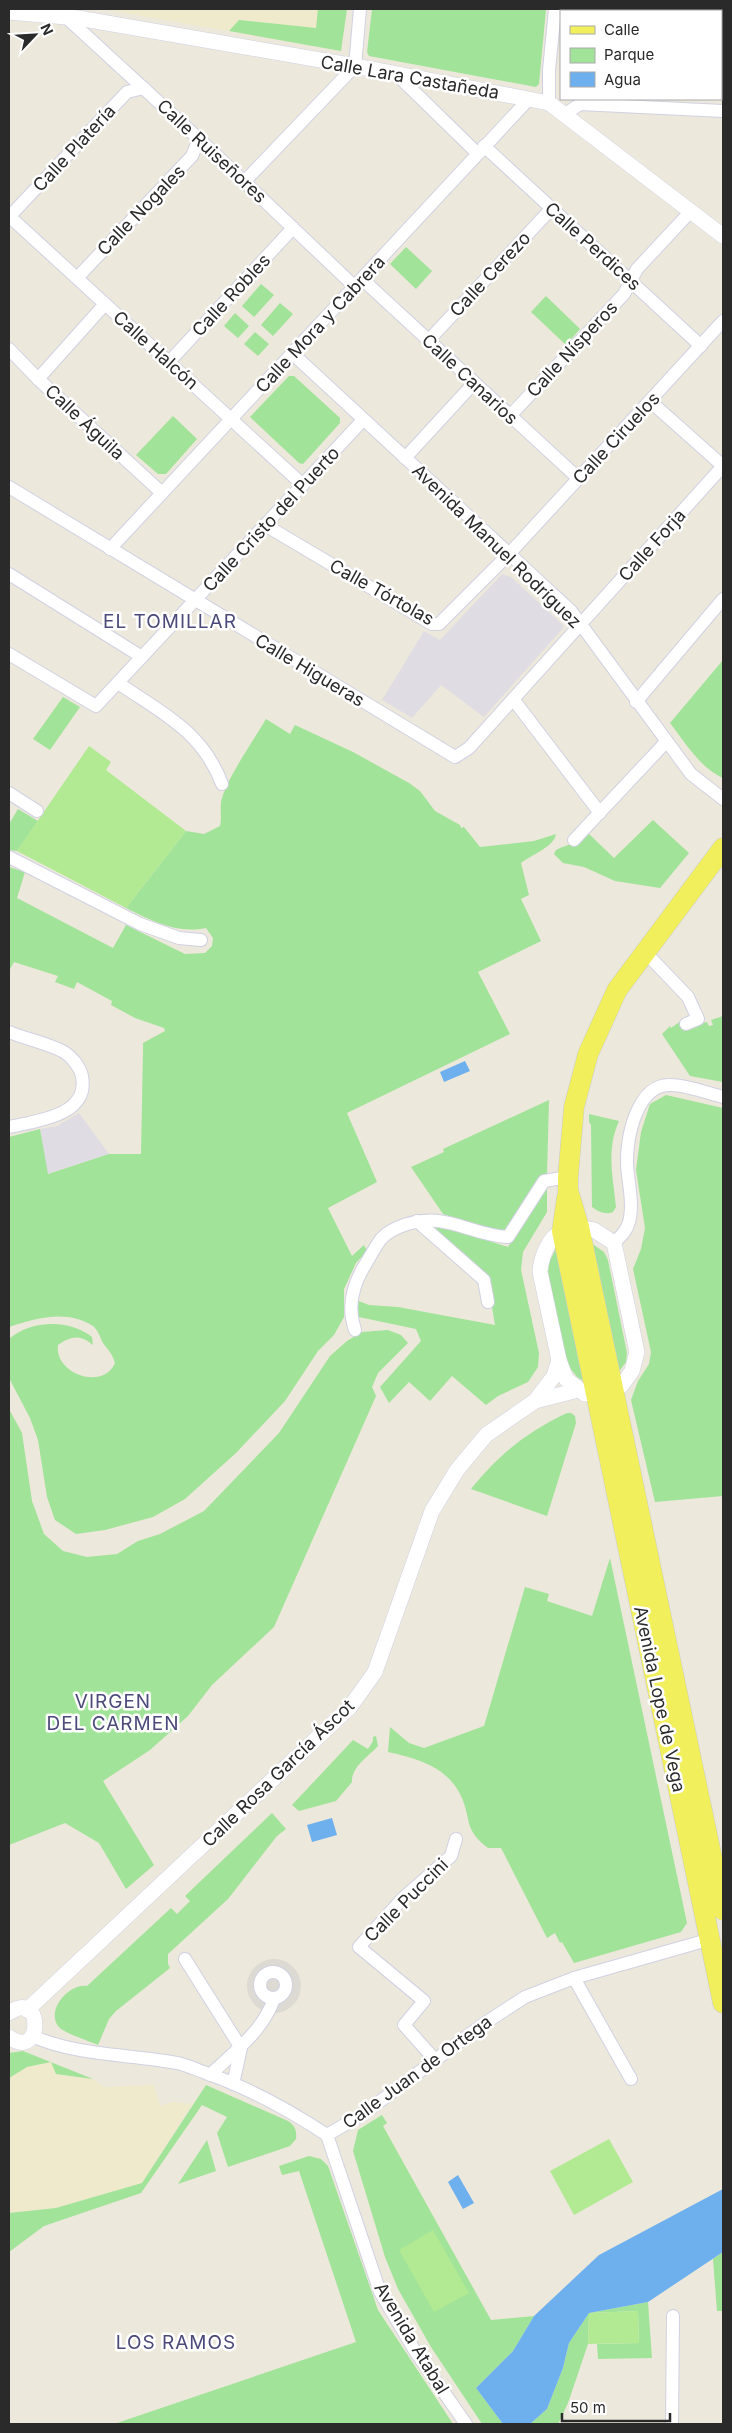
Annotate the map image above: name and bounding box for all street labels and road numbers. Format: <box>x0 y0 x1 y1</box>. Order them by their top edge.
street label: Calle Lara Castañeda <box>319 51 501 103</box>
street label: Calle Ruiseñores <box>153 95 271 207</box>
street label: Calle Platería <box>28 100 120 196</box>
street label: Calle Nogales <box>93 160 189 260</box>
street label: Calle Perdices <box>541 198 645 294</box>
street label: Calle Cerezo <box>445 227 535 321</box>
street label: Calle Robles <box>188 249 274 341</box>
street label: Calle Mora y Cabrera <box>251 251 389 397</box>
street label: Calle Nísperos <box>522 297 622 401</box>
street label: Calle Halcón <box>109 306 203 394</box>
street label: Calle Canarios <box>418 329 522 429</box>
street label: Calle Águila <box>41 379 130 464</box>
street label: Calle Ciruelos <box>568 388 664 488</box>
street label: Calle Cristo del Puerto <box>198 442 344 596</box>
street label: Avenida Manuel Rodríguez <box>408 460 586 632</box>
street label: Calle Forja <box>614 505 690 585</box>
street label: Calle Tórtolas <box>326 555 438 629</box>
street label: Calle Higueras <box>252 629 368 711</box>
street label: Avenida Lope de Vega <box>630 1604 690 1794</box>
street label: Calle Rosa García Áscot <box>197 1694 358 1851</box>
street label: Calle Puccini <box>360 1854 452 1946</box>
street label: Calle Juan de Ortega <box>338 2011 496 2133</box>
street label: Avenida Atabal <box>370 2278 454 2398</box>

